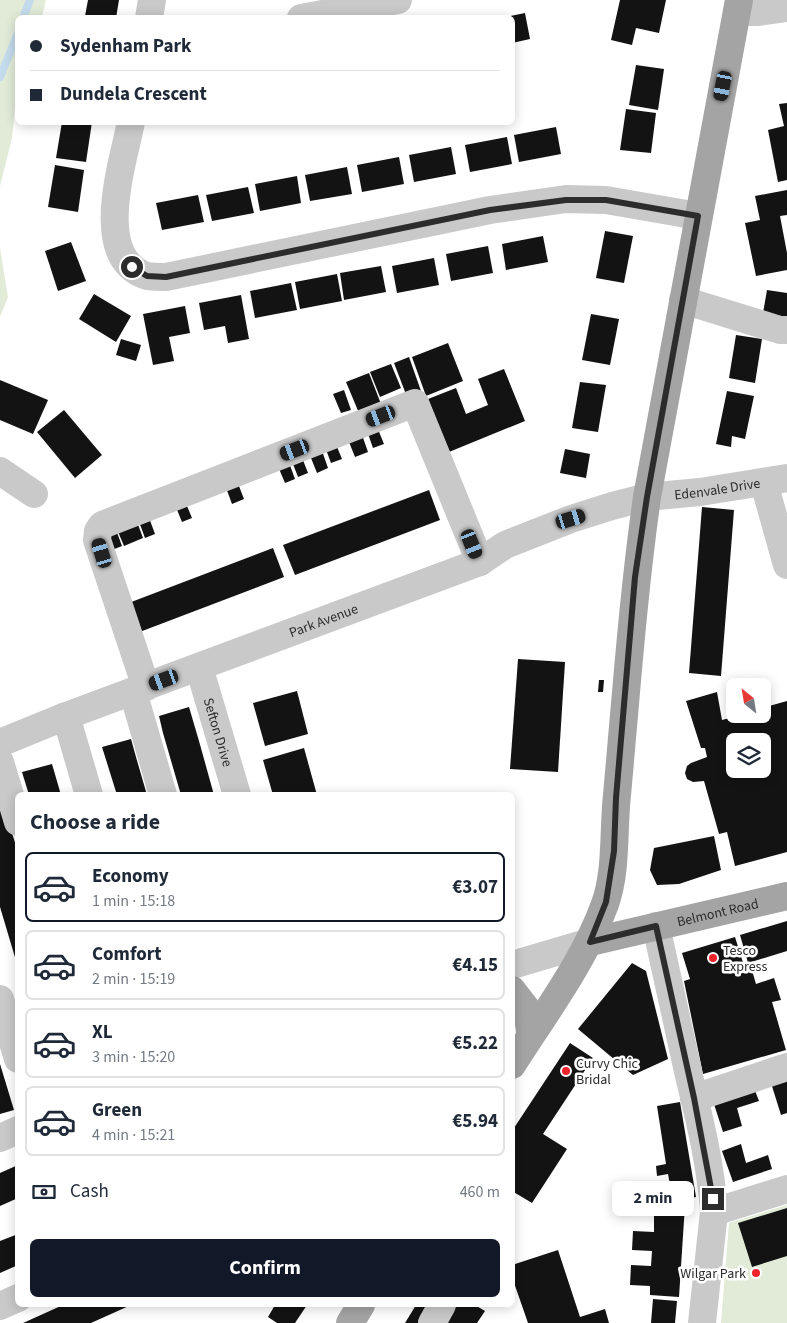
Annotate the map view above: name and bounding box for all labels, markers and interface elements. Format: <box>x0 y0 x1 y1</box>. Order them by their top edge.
text: Sydenham Park <box>60 33 192 60</box>
car <box>712 70 733 102</box>
text: Dundela Crescent <box>60 81 207 108</box>
route start <box>121 256 143 278</box>
car <box>364 404 397 428</box>
car <box>278 438 311 462</box>
street label: Edenvale Drive <box>673 473 762 505</box>
car <box>554 507 587 531</box>
car <box>459 527 484 561</box>
car <box>90 536 113 570</box>
street label: Park Avenue <box>286 599 361 643</box>
car <box>147 668 180 692</box>
north arrow <box>726 678 771 722</box>
map controls <box>726 678 771 778</box>
street label: Sefton Drive <box>198 696 237 769</box>
button: layers <box>726 733 771 778</box>
text: Choose a ride <box>30 806 160 838</box>
text: Economy <box>92 863 169 890</box>
icon: car <box>32 865 77 910</box>
text: €3.07 <box>452 874 498 901</box>
text: 1 min · 15:18 <box>92 890 175 912</box>
street label: Belmont Road <box>675 894 761 932</box>
text: Comfort <box>92 941 162 968</box>
place label: Tesco Express <box>723 941 767 977</box>
icon: car <box>32 943 77 988</box>
text: €4.15 <box>452 952 498 979</box>
marker: Tesco Express <box>707 952 719 964</box>
text: 2 min · 15:19 <box>92 968 175 990</box>
text: XL <box>92 1019 113 1046</box>
icon: car <box>32 1021 77 1066</box>
text: €5.22 <box>452 1030 498 1057</box>
text: 3 min · 15:20 <box>92 1046 175 1068</box>
place label: Curvy Chic Bridal <box>576 1054 639 1090</box>
marker: Curvy Chic Bridal <box>560 1065 572 1077</box>
text: Green <box>92 1097 142 1124</box>
icon: car <box>32 1099 77 1144</box>
text: €5.94 <box>452 1108 498 1135</box>
text: 4 min · 15:21 <box>92 1124 175 1146</box>
icon: cash <box>30 1178 58 1206</box>
text: Cash <box>70 1178 109 1205</box>
text: 460 m <box>460 1181 500 1203</box>
callout: 2 min <box>613 1182 696 1216</box>
text: 2 min <box>634 1187 672 1209</box>
route end <box>702 1188 724 1210</box>
button: Confirm <box>30 1239 500 1297</box>
place label: Wilgar Park <box>680 1264 746 1284</box>
marker: Wilgar Park <box>750 1267 762 1279</box>

